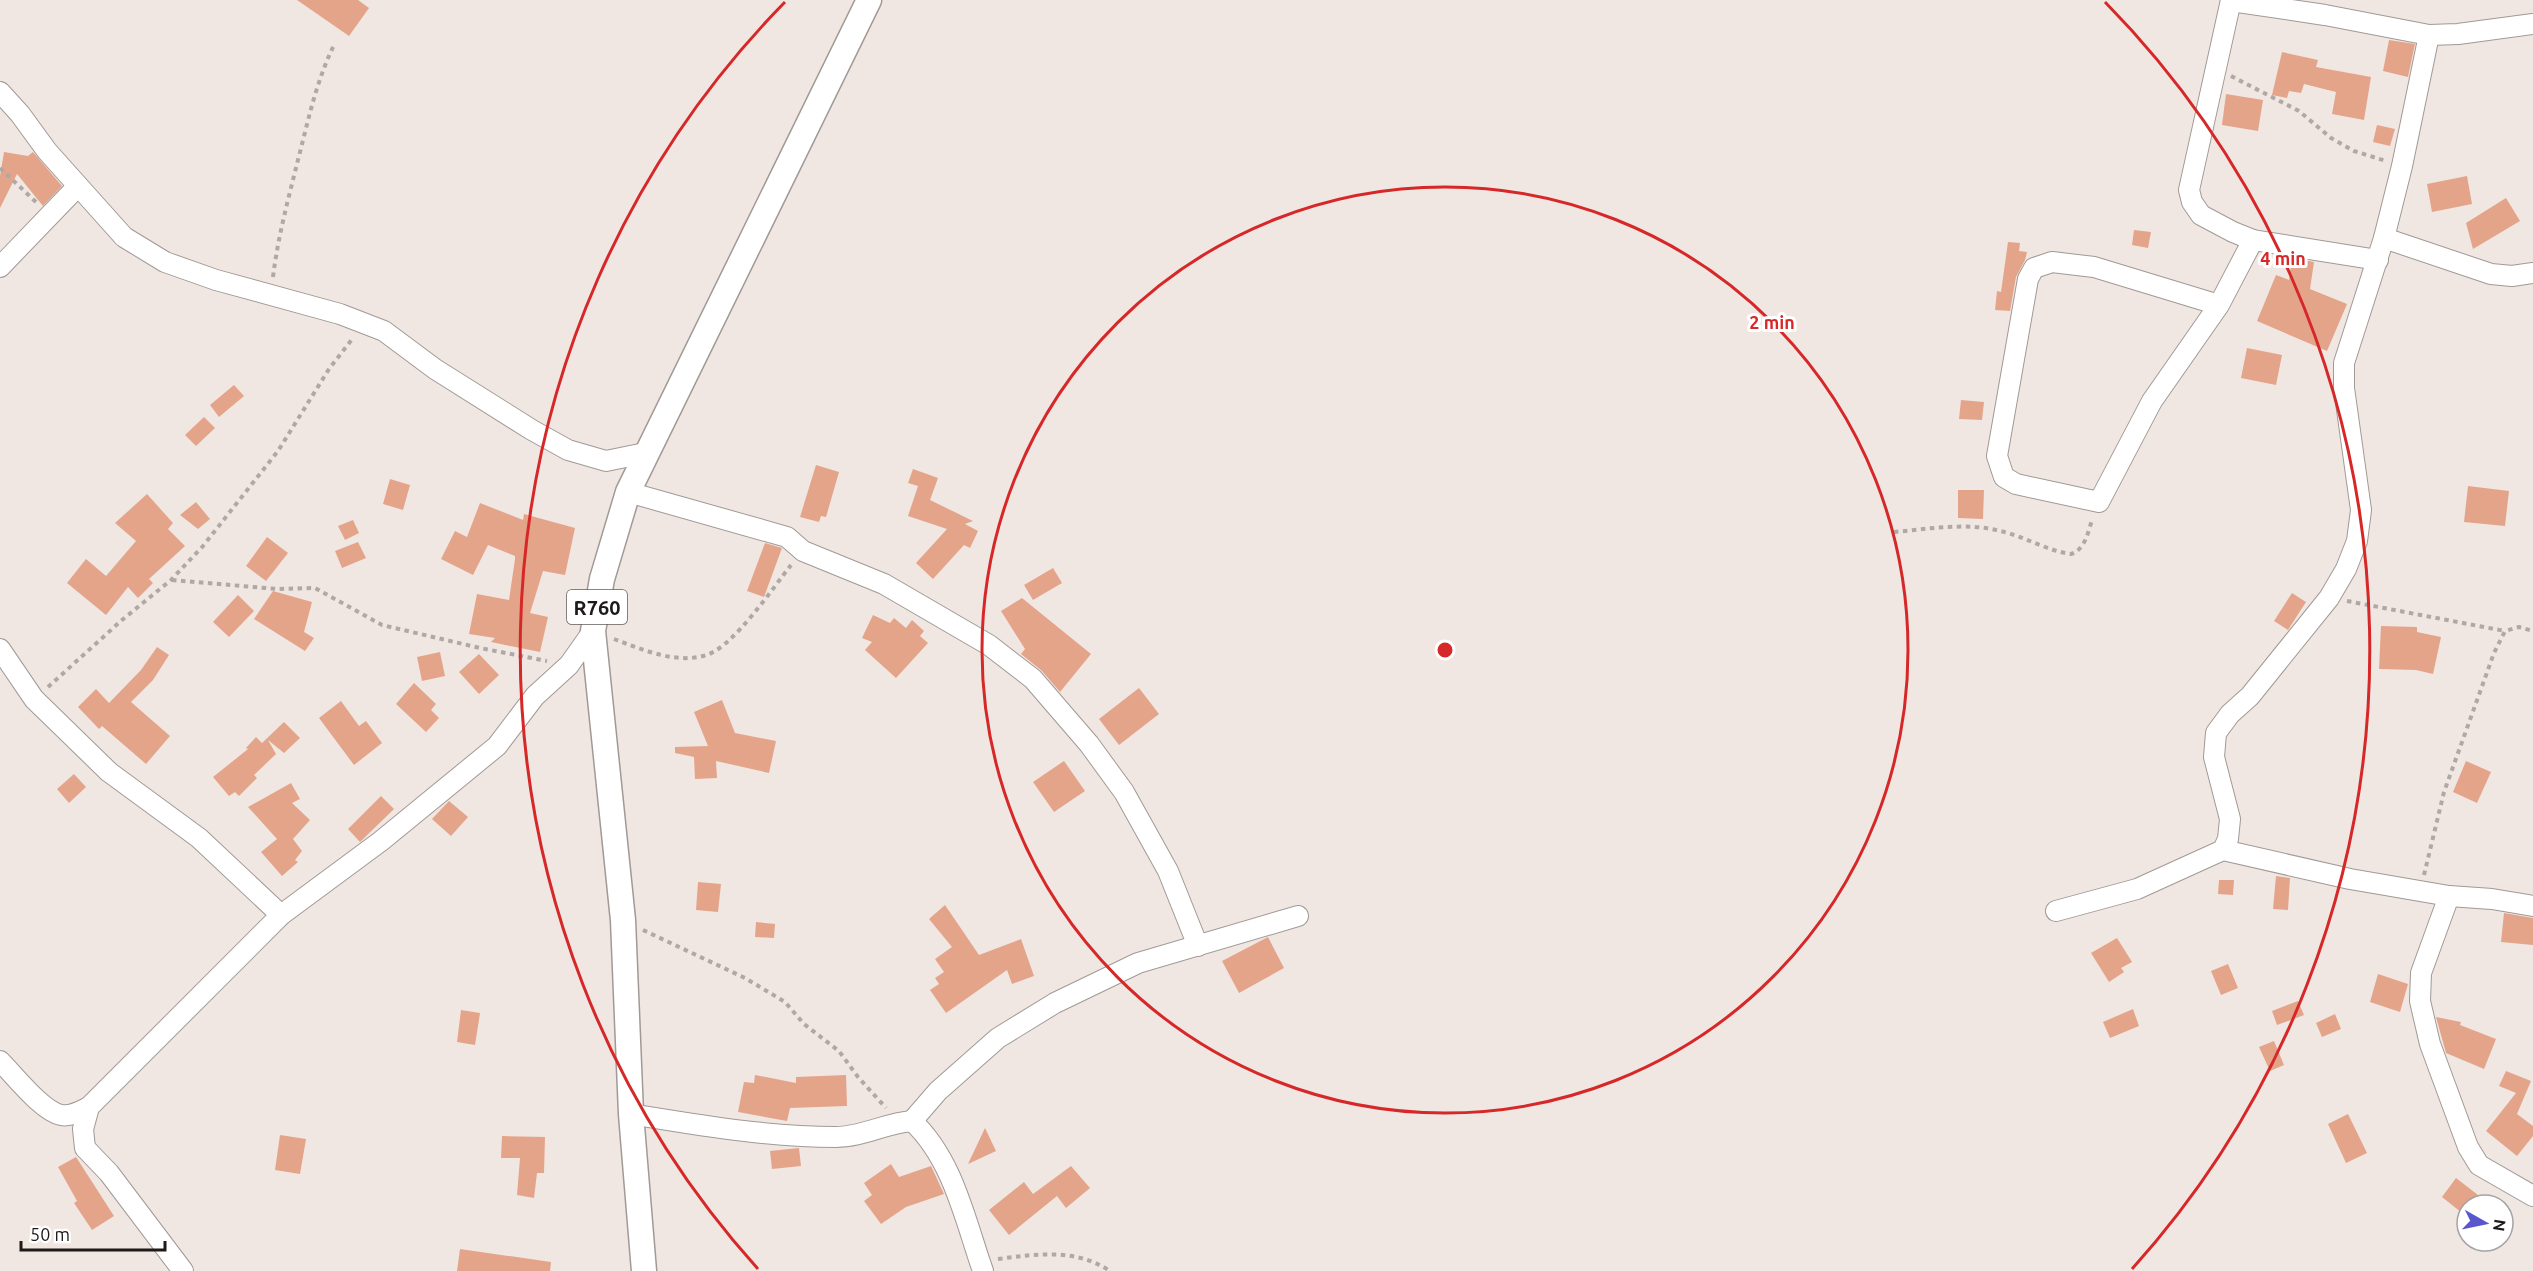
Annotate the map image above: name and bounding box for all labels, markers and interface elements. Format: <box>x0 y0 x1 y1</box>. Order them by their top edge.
text: 4 min <box>2260 248 2306 268</box>
text: 2 min <box>1749 312 1795 332</box>
road number: R760 <box>567 590 627 624</box>
centre of rings <box>1435 640 1455 660</box>
north arrow <box>2455 1193 2515 1253</box>
scale bar <box>21 1214 165 1252</box>
text: N <box>2490 1218 2510 1233</box>
text: 50 m <box>30 1224 70 1244</box>

